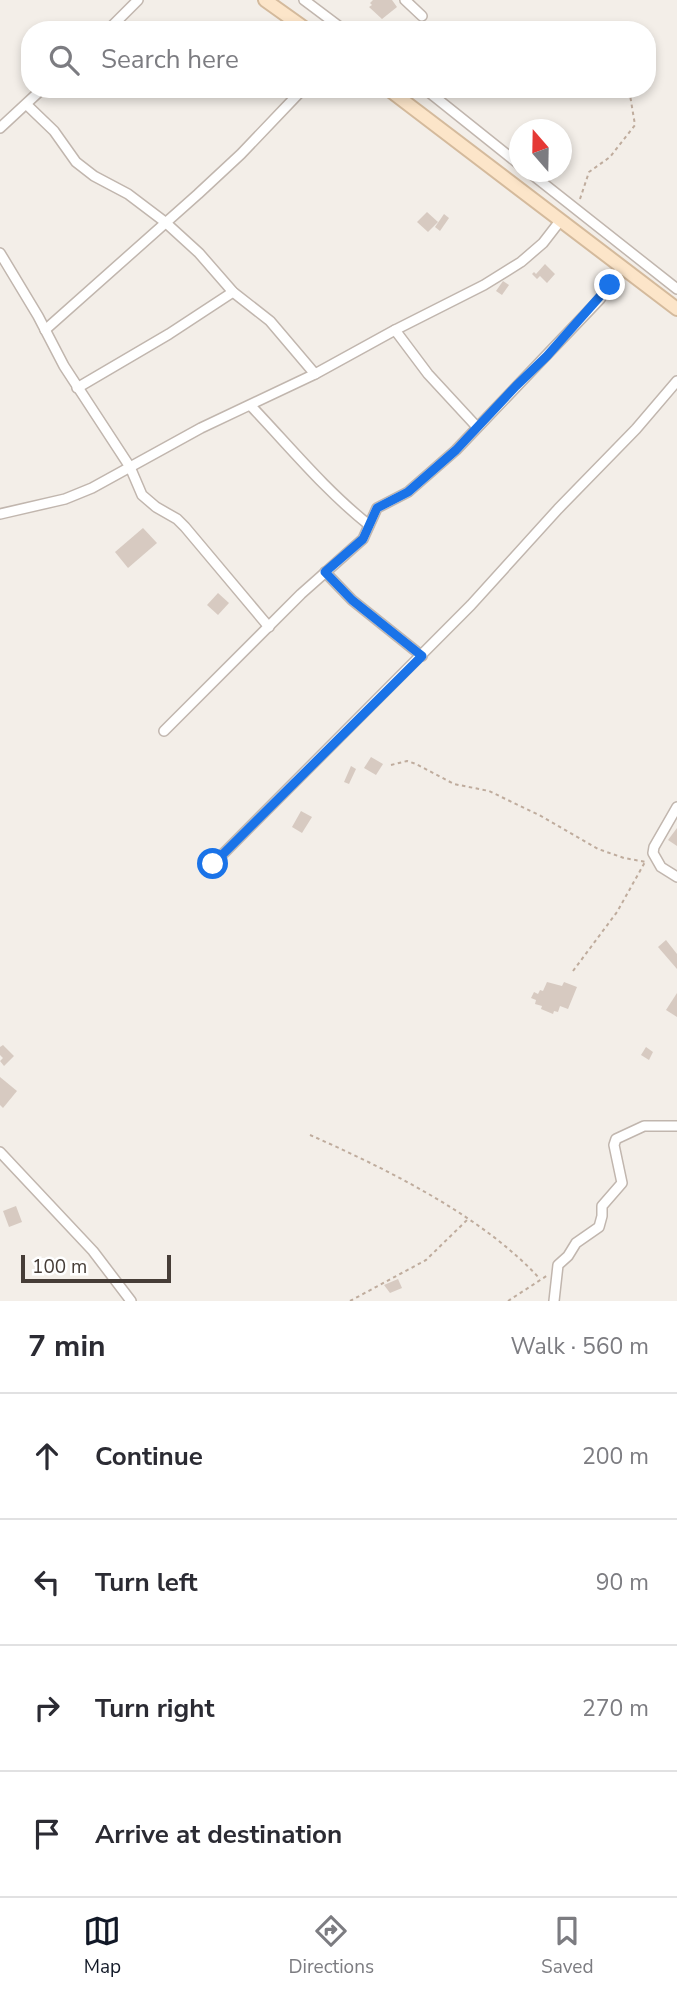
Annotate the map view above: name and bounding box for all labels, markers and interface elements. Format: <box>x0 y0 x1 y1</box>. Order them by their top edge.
search box <box>21 21 656 98</box>
icon: search <box>45 41 83 79</box>
text: Search here <box>101 42 239 77</box>
north arrow <box>509 119 572 182</box>
route end <box>594 269 625 300</box>
route start <box>197 848 228 879</box>
scale bar <box>21 1252 172 1284</box>
text: 100 m <box>32 1254 87 1280</box>
text: 7 min <box>28 1326 106 1367</box>
text: Walk · 560 m <box>510 1331 649 1362</box>
icon: ahead <box>28 1437 66 1475</box>
text: Continue <box>95 1439 203 1474</box>
text: 200 m <box>582 1441 649 1472</box>
icon: left <box>28 1563 66 1601</box>
text: Turn left <box>95 1565 198 1600</box>
text: 90 m <box>596 1567 649 1598</box>
icon: right <box>28 1689 66 1727</box>
text: Turn right <box>95 1691 214 1726</box>
text: 270 m <box>582 1693 649 1724</box>
icon: arrive <box>28 1815 66 1853</box>
text: Arrive at destination <box>95 1817 342 1852</box>
tab: Map <box>83 1912 121 1980</box>
tab: Directions <box>288 1912 374 1980</box>
tab: Saved <box>541 1912 594 1980</box>

